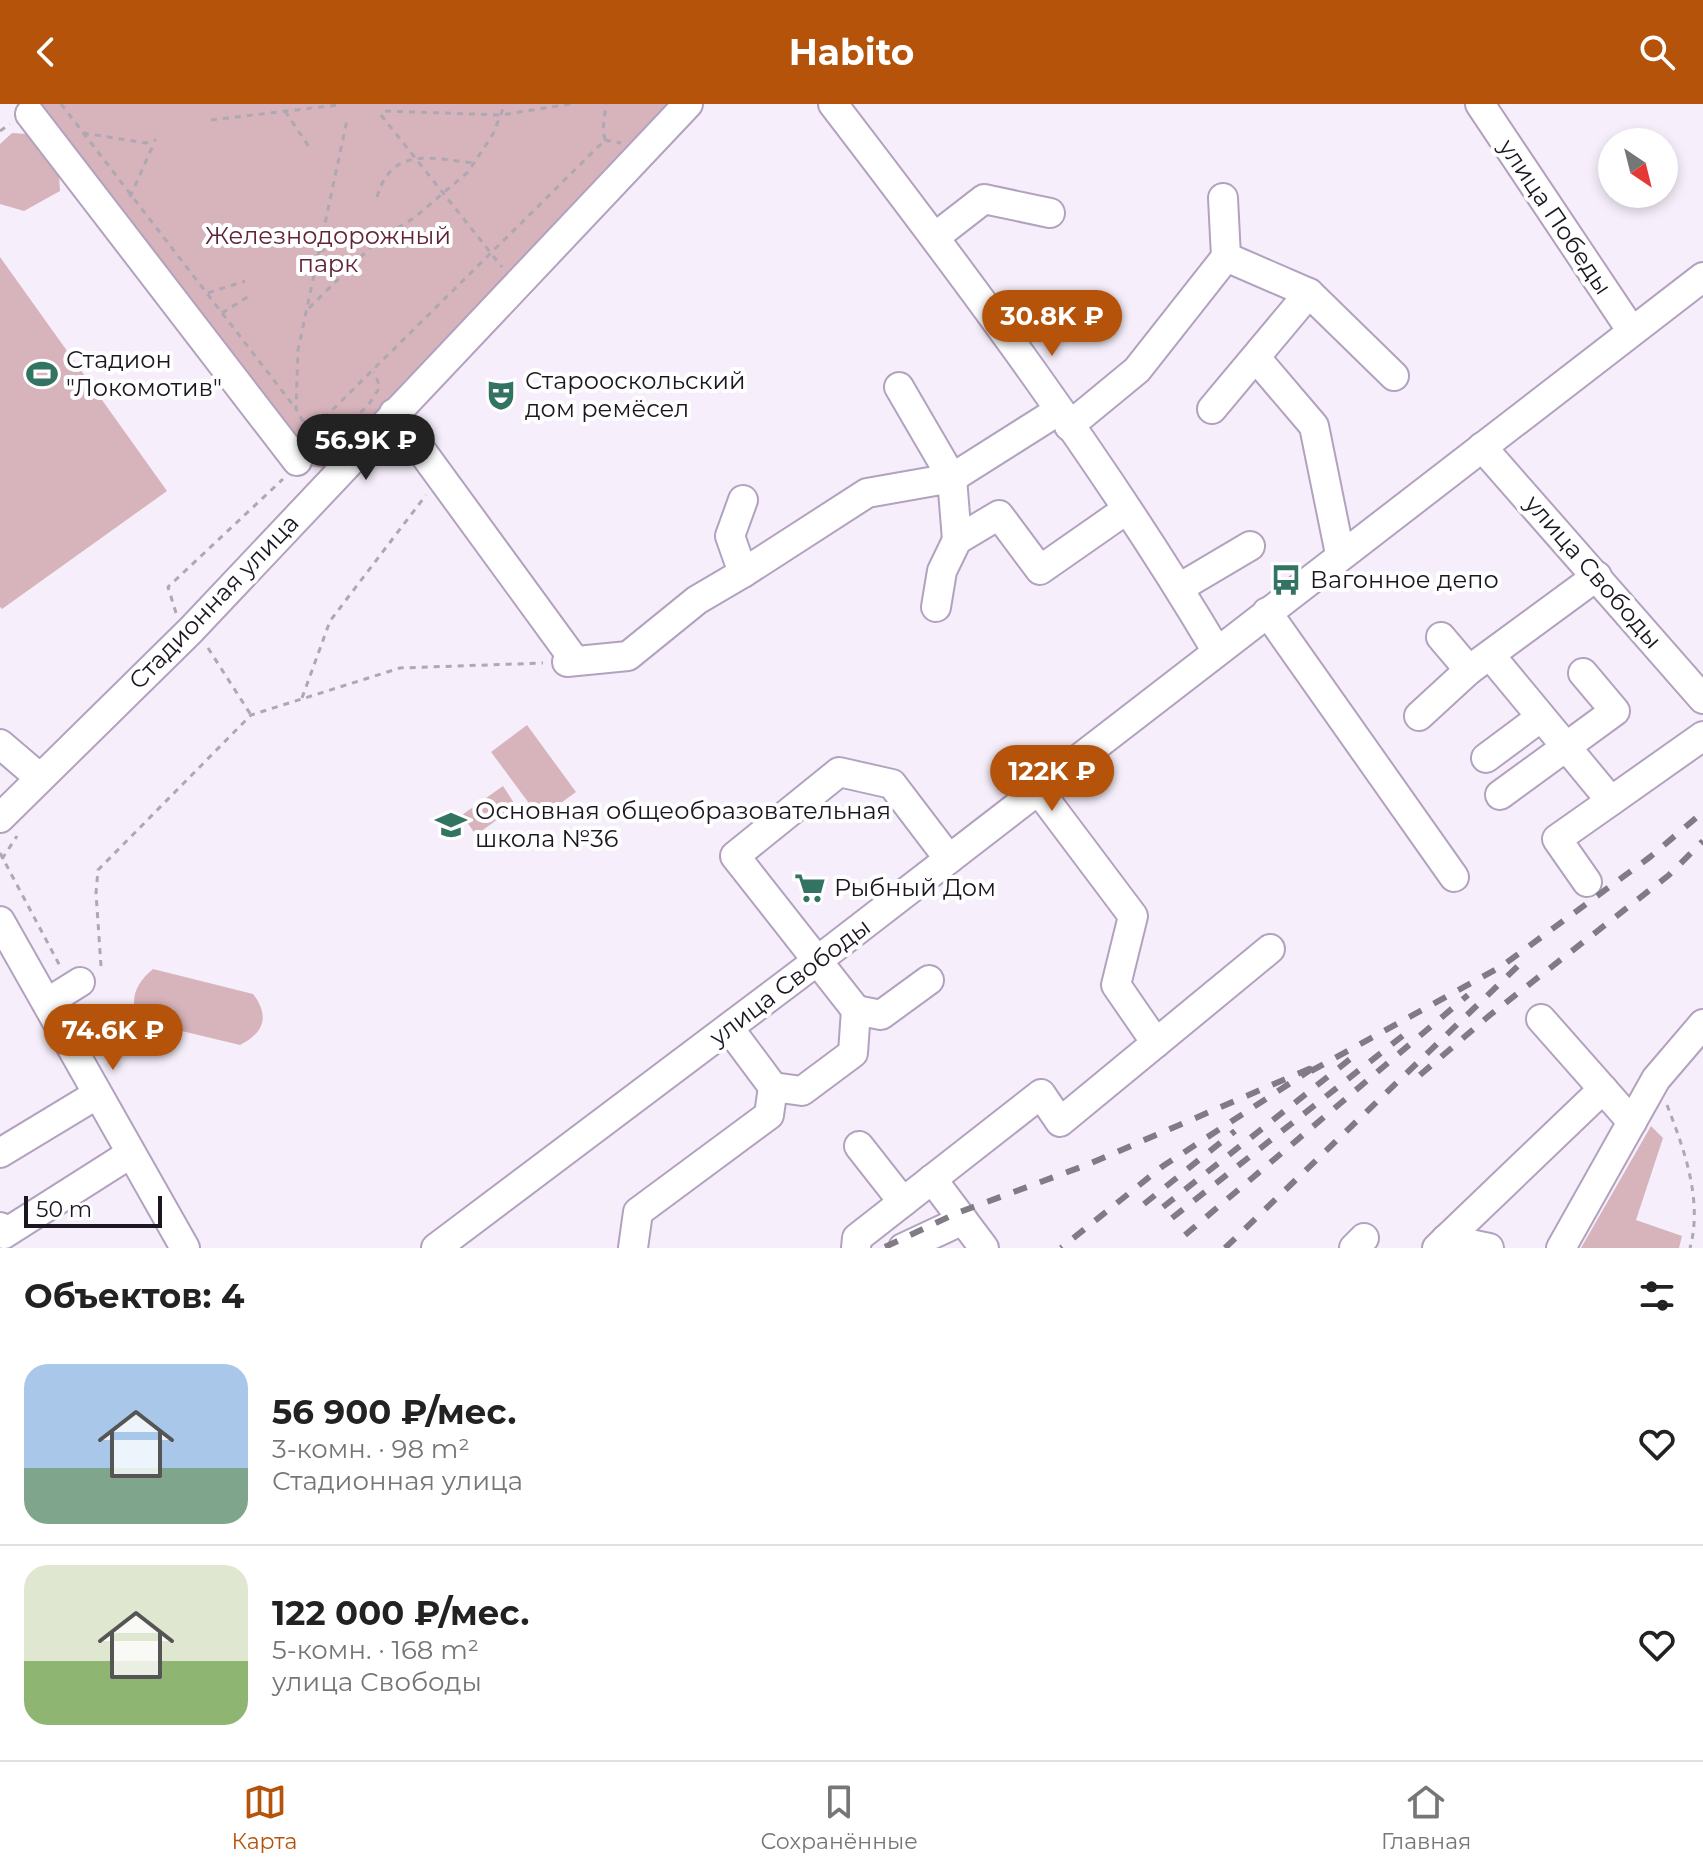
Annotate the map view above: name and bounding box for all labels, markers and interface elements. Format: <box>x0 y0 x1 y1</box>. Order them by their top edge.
icon: back <box>24 30 68 74</box>
text: Habito <box>789 30 914 74</box>
icon: search <box>1635 30 1679 74</box>
north arrow <box>1598 128 1678 208</box>
map controls <box>1598 128 1678 208</box>
street label: улица Победы <box>1492 133 1618 300</box>
park label: Железнодорожный парк <box>205 221 451 278</box>
pin: 30.8K ₽ <box>978 290 1126 358</box>
text: 30.8K ₽ <box>1000 300 1104 332</box>
place label: Стадион "Локомотив" <box>66 345 222 402</box>
sports icon: Стадион "Локомотив" <box>25 357 59 391</box>
place label: Старооскольский дом ремёсел <box>525 366 746 423</box>
theatre icon: Старооскольский дом ремёсел <box>484 378 518 412</box>
pin: 56.9K ₽ <box>292 414 440 482</box>
text: 56.9K ₽ <box>315 424 417 456</box>
street label: улица Свободы <box>1518 488 1668 654</box>
street label: Стадионная улица <box>123 508 305 695</box>
bus stop icon: Вагонное депо <box>1269 563 1303 597</box>
place label: Вагонное депо <box>1310 565 1499 594</box>
pin: 122K ₽ <box>987 745 1117 813</box>
text: 122K ₽ <box>1008 755 1096 787</box>
place label: Основная общеобразовательная школа №36 <box>475 796 891 853</box>
school or university icon: Основная общеобразовательная школа №36 <box>434 808 468 842</box>
supermarket icon: Рыбный Дом <box>793 871 827 905</box>
place label: Рыбный Дом <box>834 873 996 902</box>
street label: улица Свободы <box>703 912 876 1052</box>
pin: 74.6K ₽ <box>39 1004 187 1072</box>
text: 74.6K ₽ <box>62 1014 164 1046</box>
scale bar <box>24 1192 162 1228</box>
text: 50 m <box>36 1196 92 1223</box>
icon: filters <box>1635 1274 1679 1318</box>
text: Объектов: 4 <box>24 1275 244 1317</box>
text: 56 900 ₽/мес. <box>272 1391 516 1433</box>
icon: home <box>88 1396 184 1492</box>
icon: heart <box>1635 1422 1679 1466</box>
text: 3-комн. · 98 m² <box>272 1433 470 1465</box>
text: Стадионная улица <box>272 1465 523 1497</box>
text: 122 000 ₽/мес. <box>272 1592 529 1634</box>
icon: home <box>88 1597 184 1693</box>
icon: heart <box>1635 1623 1679 1667</box>
text: 5-комн. · 168 m² <box>272 1634 479 1666</box>
text: улица Свободы <box>272 1666 482 1698</box>
tab: Карта <box>232 1780 297 1855</box>
tab: Сохранённые <box>761 1780 918 1855</box>
tab: Главная <box>1381 1780 1471 1855</box>

